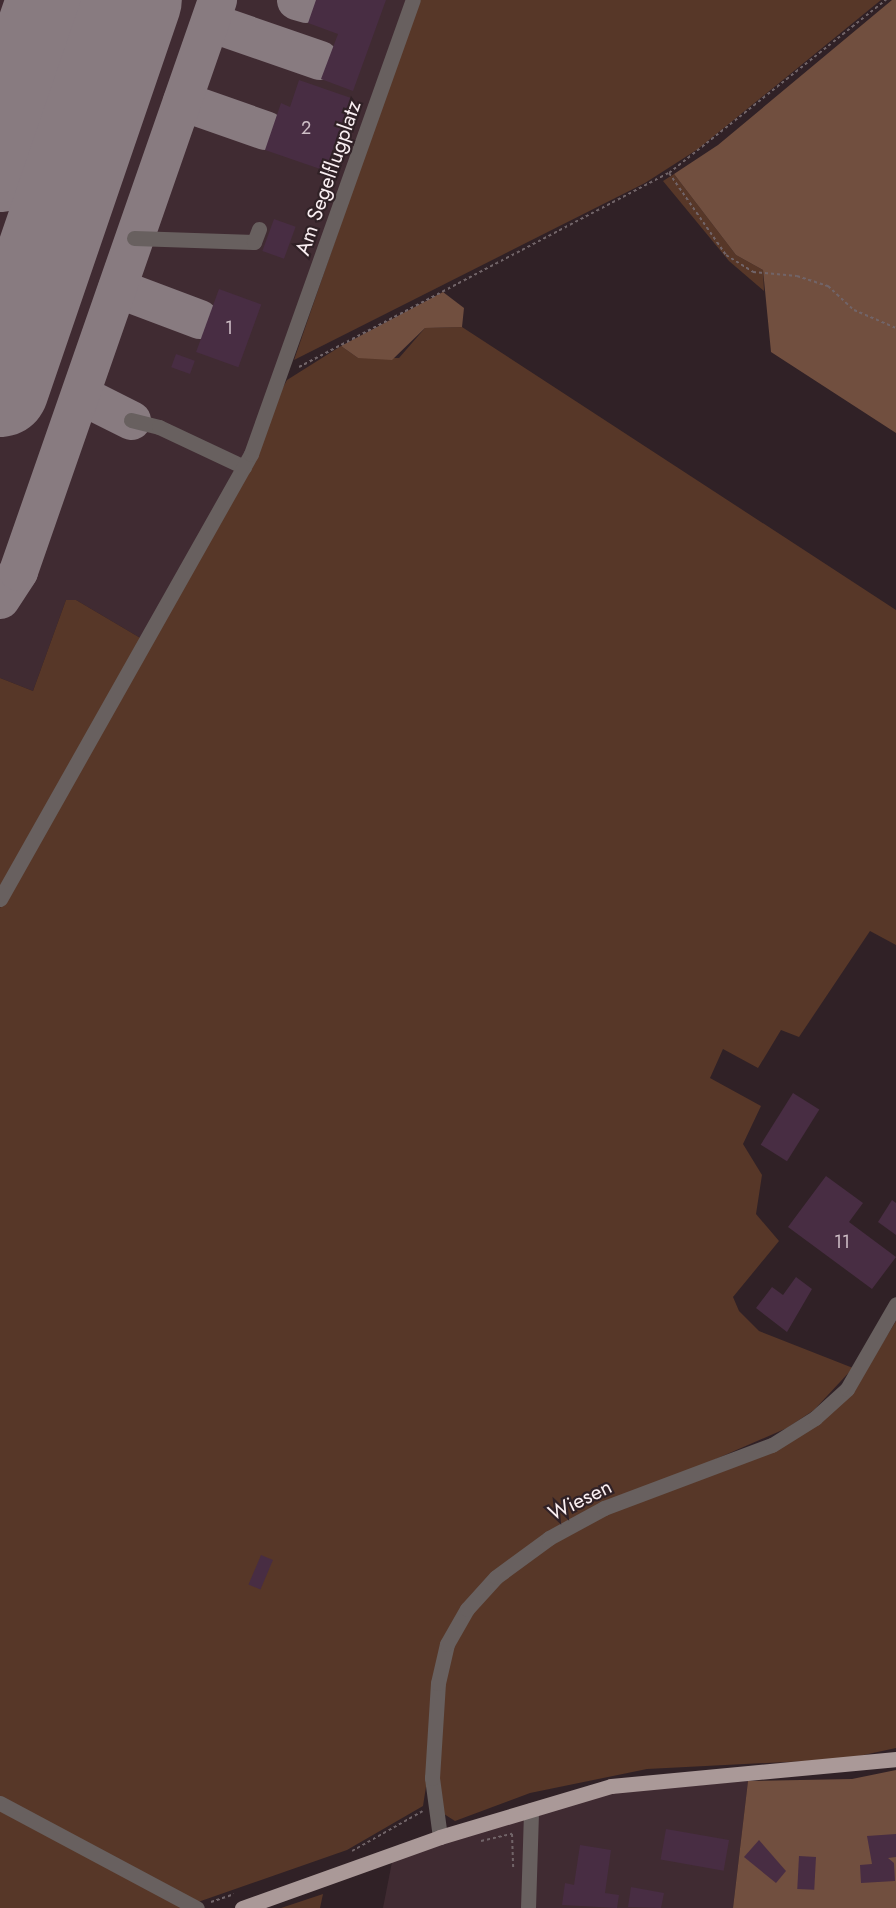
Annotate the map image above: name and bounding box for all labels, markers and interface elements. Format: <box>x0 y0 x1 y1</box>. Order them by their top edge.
street label: Am Segelflugplatz <box>290 97 366 259</box>
house number: 2 <box>301 117 311 139</box>
house number: 1 <box>225 317 233 339</box>
house number: 11 <box>834 1231 850 1253</box>
street label: Wiesen <box>544 1474 616 1526</box>

